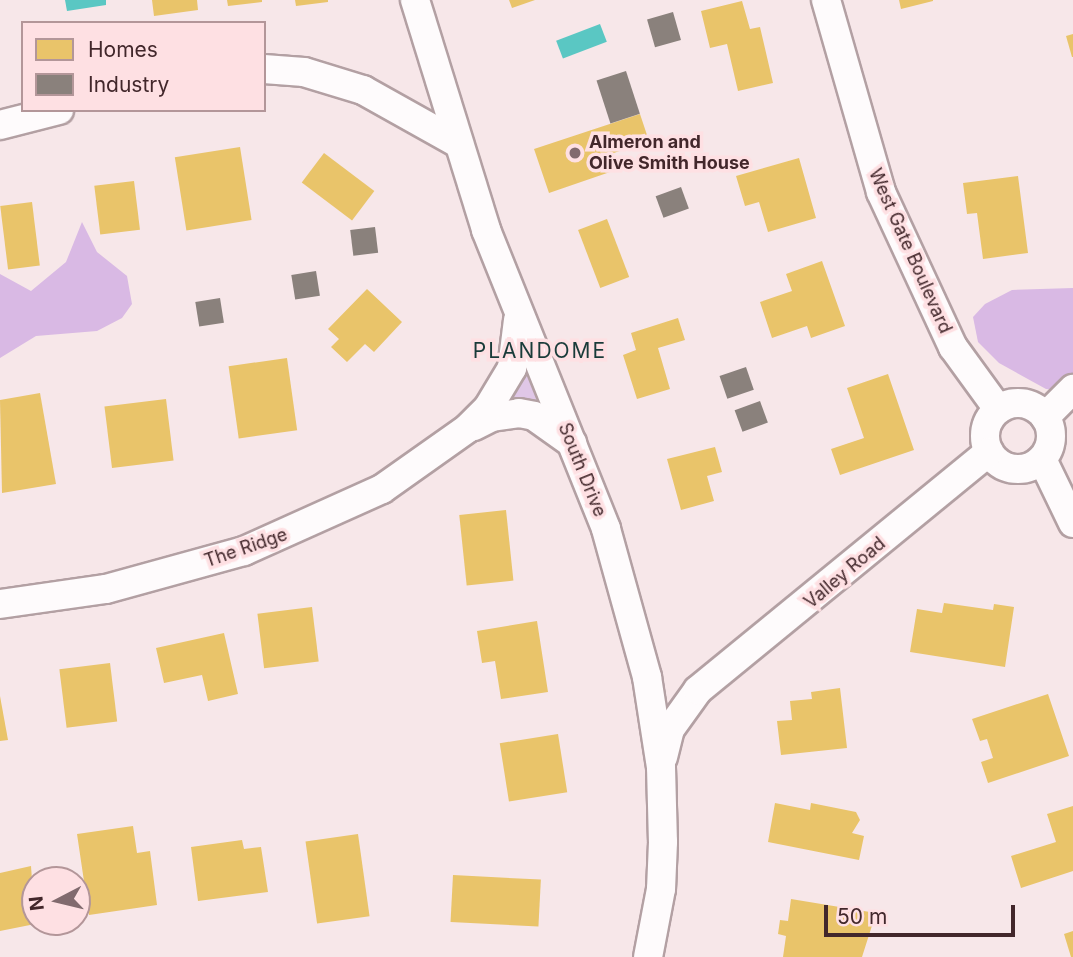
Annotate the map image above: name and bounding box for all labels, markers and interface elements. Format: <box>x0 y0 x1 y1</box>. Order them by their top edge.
legend <box>21 21 266 112</box>
text: Homes <box>88 37 158 62</box>
text: Industry <box>88 72 169 97</box>
place label: Almeron and Olive Smith House <box>589 132 750 174</box>
marker: Almeron and Olive Smith House <box>567 145 583 161</box>
street label: West Gate Boulevard <box>864 165 956 337</box>
district label: PLANDOME <box>474 338 606 364</box>
street label: South Drive <box>553 420 611 520</box>
street label: The Ridge <box>202 524 290 572</box>
street label: Valley Road <box>800 533 890 613</box>
north arrow <box>21 866 91 936</box>
scale bar <box>828 890 1019 934</box>
text: N <box>24 895 49 912</box>
text: 50 m <box>837 904 887 929</box>

